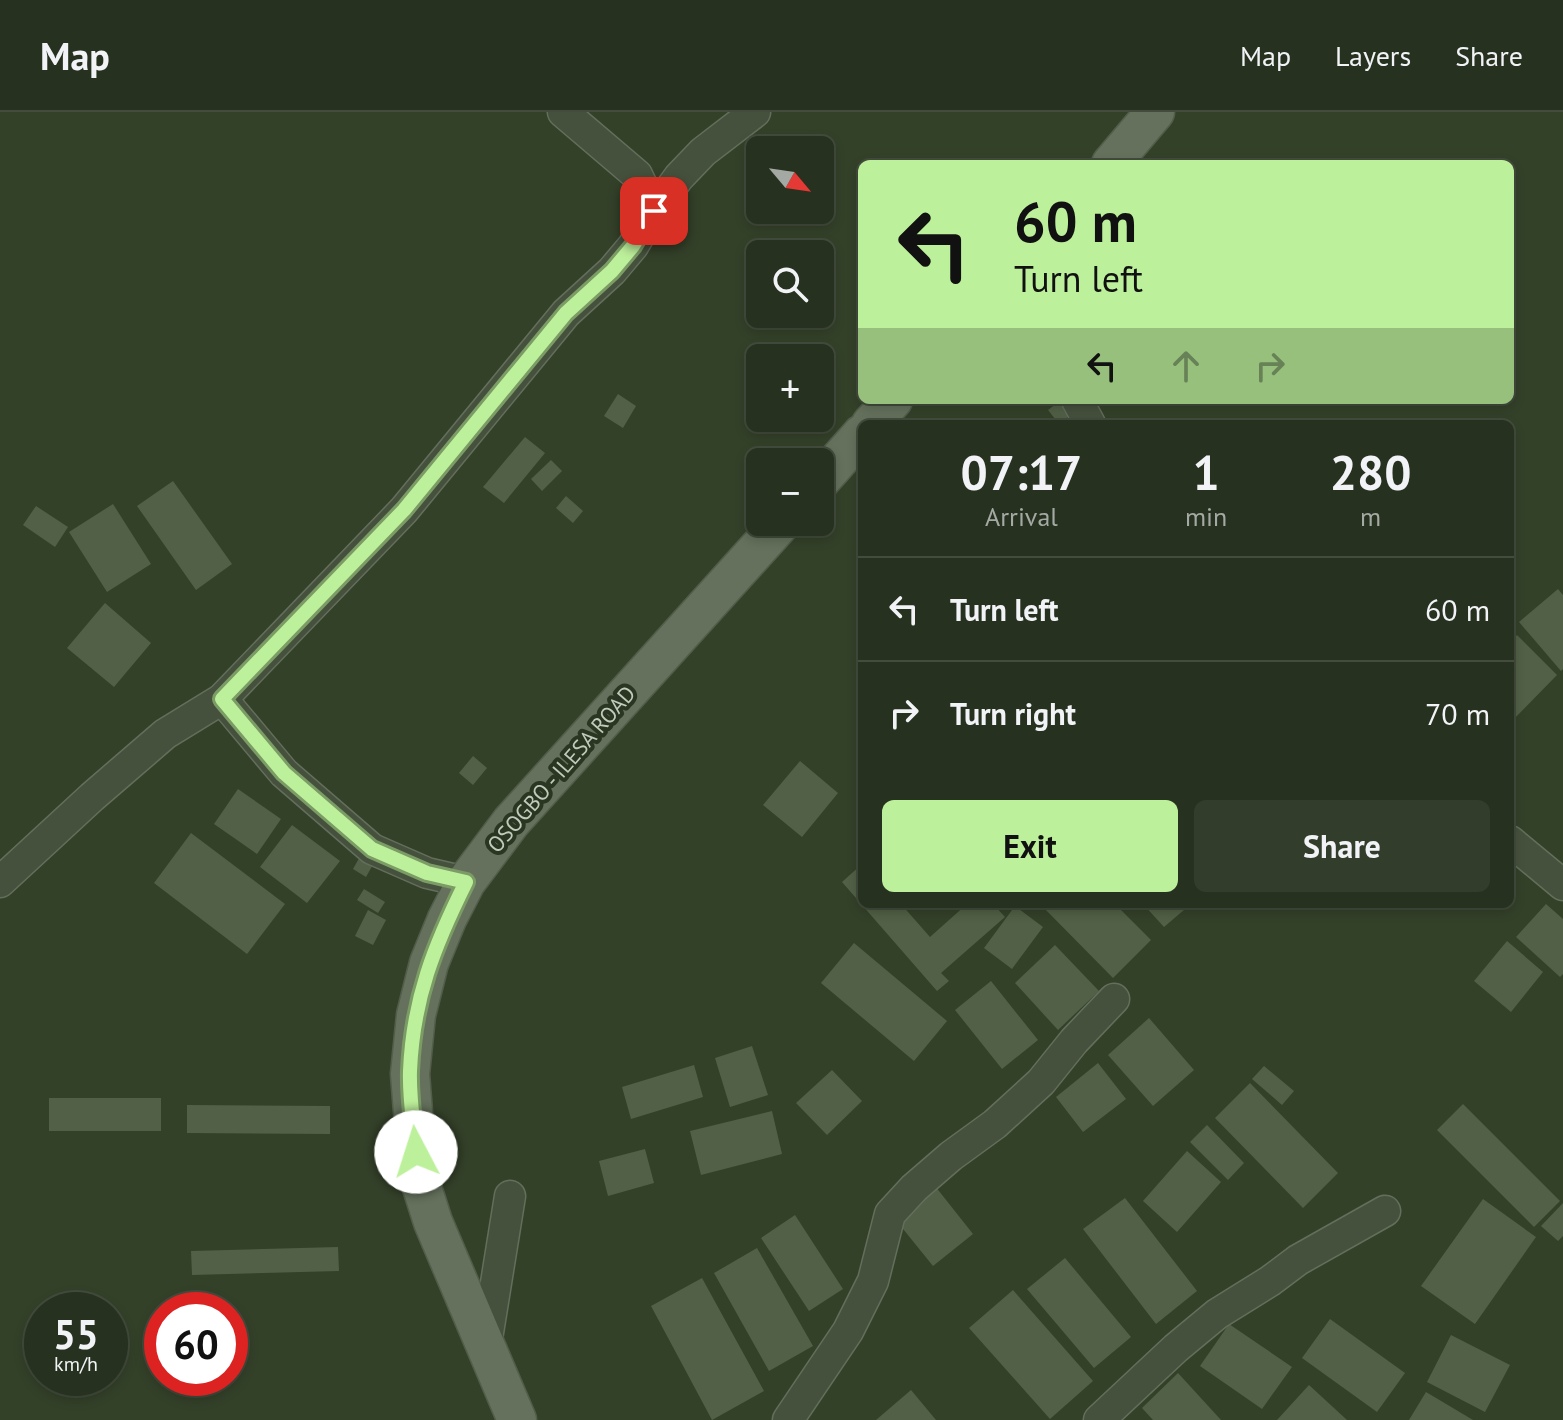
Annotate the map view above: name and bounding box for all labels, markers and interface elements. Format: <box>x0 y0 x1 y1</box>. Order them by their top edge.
text: Map <box>40 31 110 80</box>
text: Map <box>1240 37 1291 74</box>
text: Layers <box>1335 37 1411 74</box>
text: Share <box>1455 37 1523 74</box>
north arrow <box>746 136 834 224</box>
map controls <box>746 136 834 536</box>
pin <box>620 177 688 245</box>
text: 60 m <box>1014 185 1137 257</box>
icon: arrive <box>632 189 676 233</box>
icon: left <box>882 192 986 296</box>
button: search <box>746 240 834 328</box>
text: Turn left <box>1014 255 1143 302</box>
button: + <box>746 344 834 432</box>
icon: left <box>1080 344 1124 388</box>
icon: ahead <box>1164 344 1208 388</box>
icon: right <box>1248 344 1292 388</box>
text: 07:17 <box>961 441 1082 503</box>
text: 1 <box>1192 441 1220 503</box>
text: 280 <box>1330 441 1411 503</box>
button: − <box>746 448 834 536</box>
text: Arrival <box>985 500 1058 533</box>
text: min <box>1185 500 1227 533</box>
text: m <box>1360 500 1381 533</box>
icon: left <box>882 587 926 631</box>
text: Turn left <box>950 590 1058 629</box>
text: 60 m <box>1425 590 1490 629</box>
street label: OSOGBO - ILESA ROAD <box>481 680 641 858</box>
icon: right <box>882 691 926 735</box>
text: Turn right <box>950 694 1076 733</box>
text: 70 m <box>1425 694 1490 733</box>
button: Exit <box>882 800 1178 892</box>
button: Share <box>1194 800 1490 892</box>
position arrow <box>374 1110 458 1194</box>
speed limit sign: 60 <box>144 1292 248 1396</box>
text: 55 <box>53 1308 99 1360</box>
text: km/h <box>54 1351 98 1377</box>

